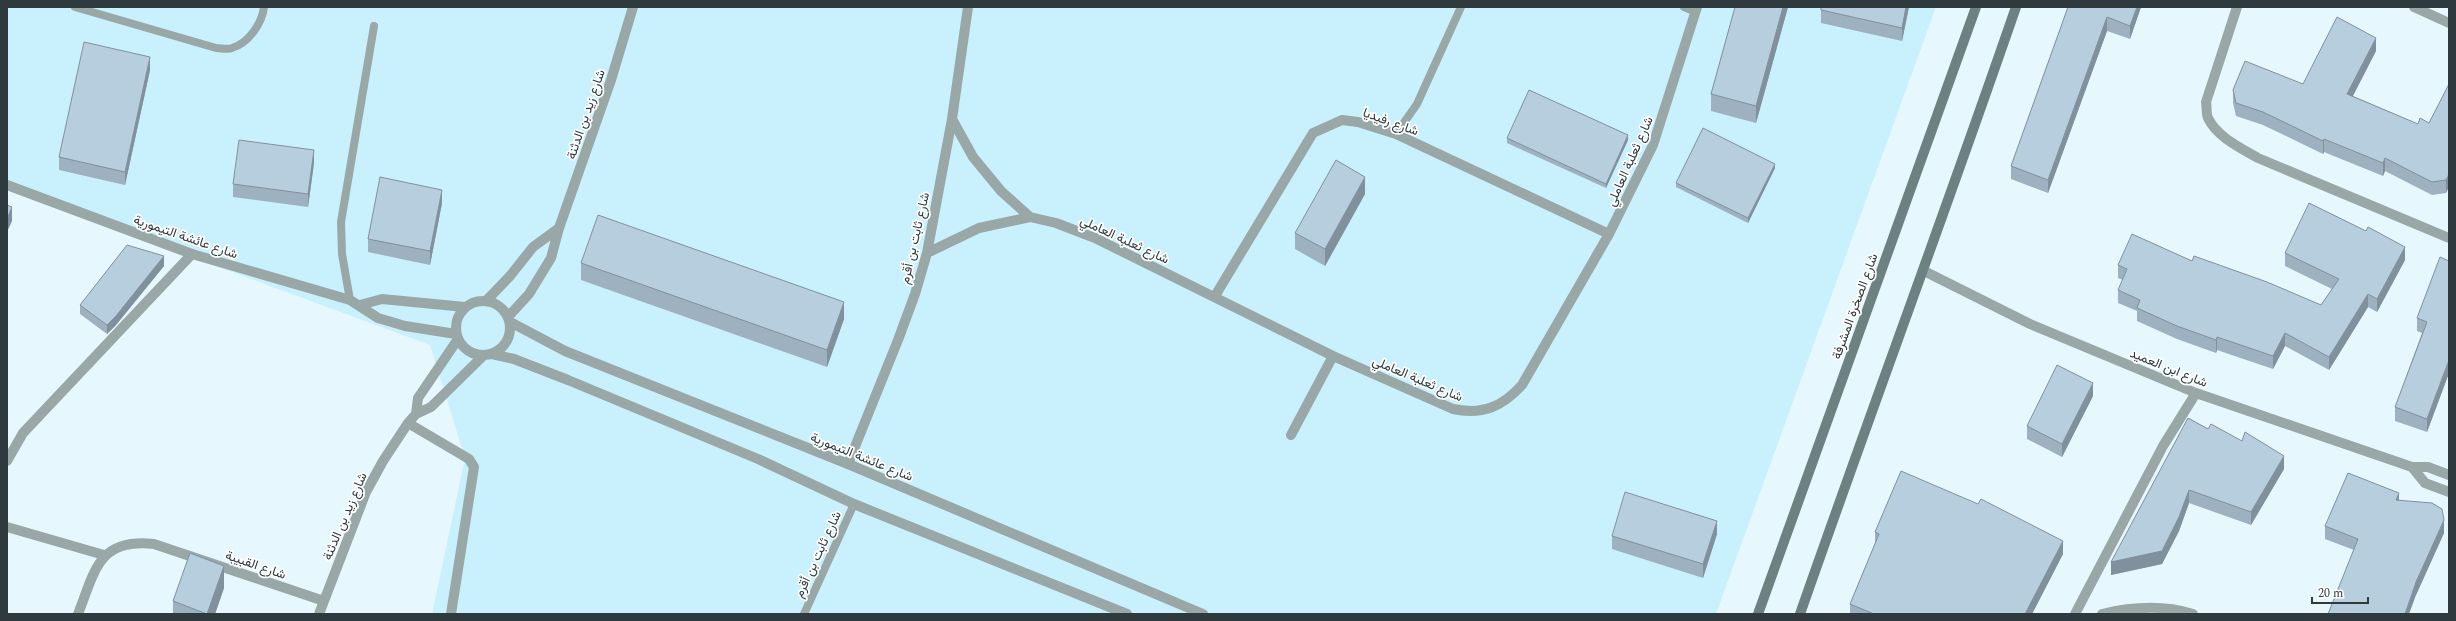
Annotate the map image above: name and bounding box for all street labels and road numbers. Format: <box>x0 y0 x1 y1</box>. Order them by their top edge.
street label: شارع زيد بن الدثنة <box>561 67 611 162</box>
street label: شارع رفيديا <box>1360 103 1421 141</box>
street label: شارع ثعلبة العاملي <box>1601 113 1659 210</box>
street label: شارع ثابت بن أقرم <box>895 190 935 286</box>
street label: شارع عائشة التيمورية <box>131 210 241 264</box>
street label: شارع ثعلبة العاملي <box>1077 210 1173 269</box>
street label: شارع الصخرة المشرفة <box>1826 251 1883 362</box>
street label: شارع ابن العميد <box>2127 343 2210 393</box>
street label: شارع ثعلبة العاملي <box>1369 351 1466 407</box>
street label: شارع عائشة التيمورية <box>807 427 916 487</box>
street label: شارع زيد بن الدثنة <box>317 469 372 563</box>
street label: شارع ثابت بن أقرم <box>789 508 847 601</box>
street label: شارع القبيبة <box>223 545 289 585</box>

